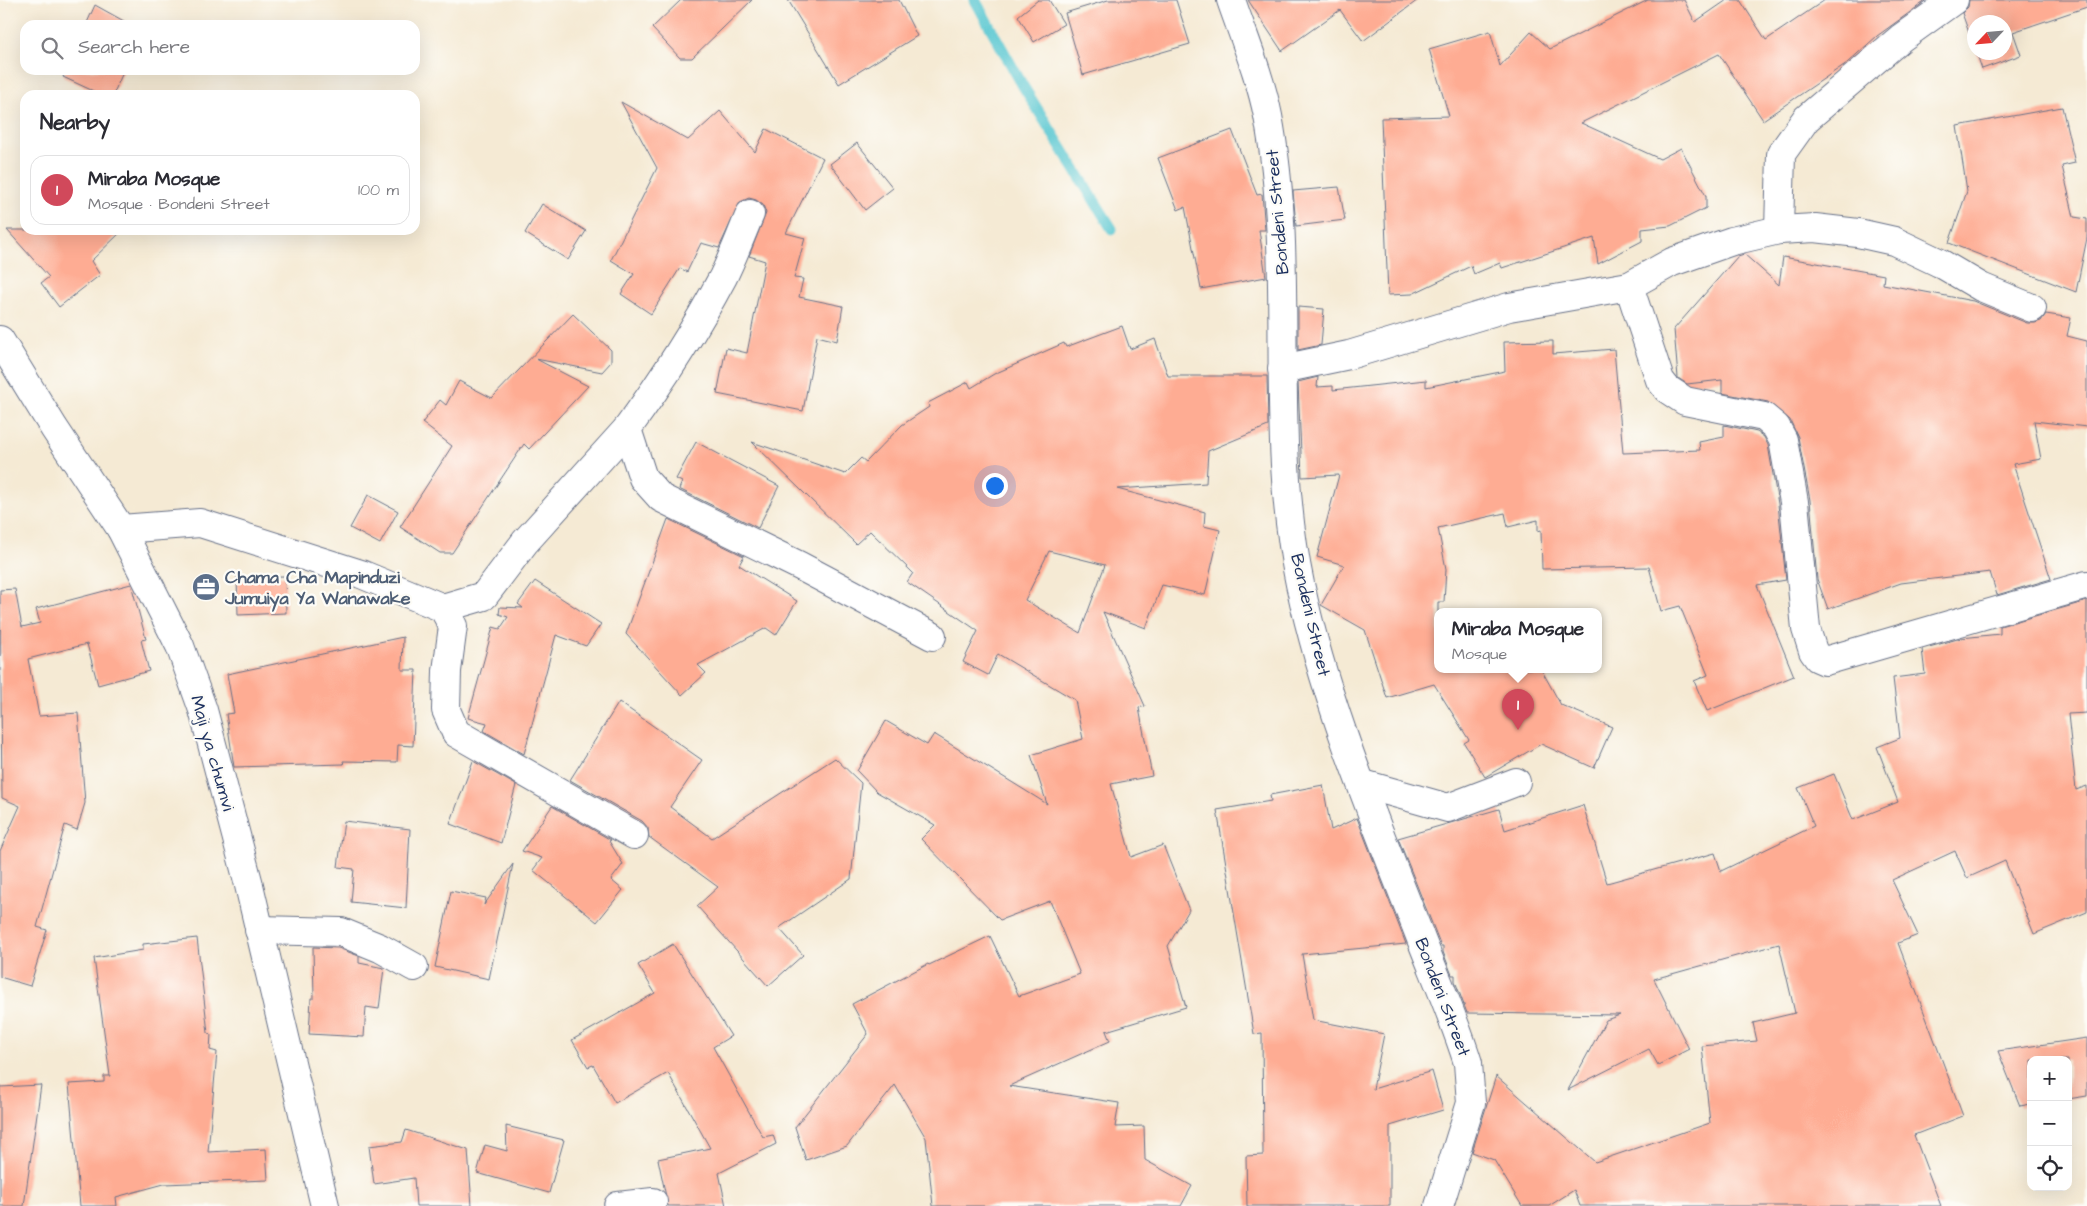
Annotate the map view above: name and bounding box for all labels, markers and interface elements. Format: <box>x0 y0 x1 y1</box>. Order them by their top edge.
north arrow <box>1967 15 2012 60</box>
search box <box>20 20 420 75</box>
icon: search <box>38 34 66 62</box>
text: Search here <box>78 34 190 61</box>
text: Nearby <box>40 108 110 137</box>
street label: Bondeni Street <box>1260 148 1295 275</box>
text: Miraba Mosque <box>88 166 220 193</box>
text: 1 <box>56 179 58 201</box>
text: 100 m <box>358 179 399 201</box>
text: Mosque · Bondeni Street <box>88 193 270 215</box>
your location <box>982 473 1008 499</box>
street label: Bondeni Street <box>1284 551 1337 680</box>
place label: Chama Cha Mapinduzi Jumuiya Ya Wanawake <box>224 565 411 612</box>
office icon: Chama Cha Mapinduzi Jumuiya Ya Wanawake <box>191 572 221 602</box>
popup <box>1434 608 1602 673</box>
text: Miraba Mosque <box>1452 616 1584 643</box>
text: Mosque <box>1452 643 1507 665</box>
pin: 1 <box>1502 689 1534 730</box>
street label: Maji ya chumvi <box>183 693 241 814</box>
street label: Bondeni Street <box>1408 934 1477 1061</box>
map controls <box>2027 1056 2072 1191</box>
button: + <box>2027 1056 2072 1101</box>
button: − <box>2027 1101 2072 1146</box>
button: locate <box>2027 1146 2072 1191</box>

